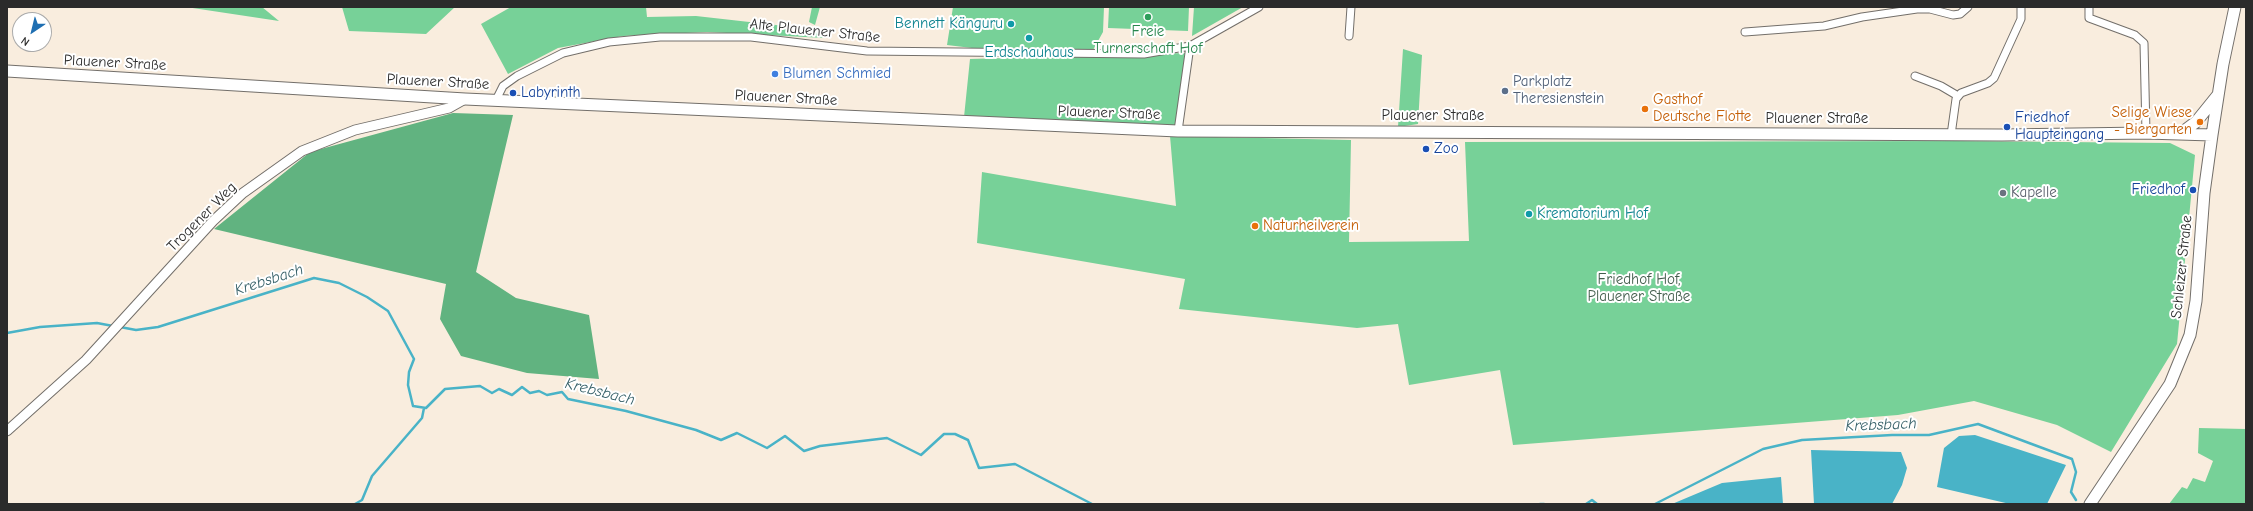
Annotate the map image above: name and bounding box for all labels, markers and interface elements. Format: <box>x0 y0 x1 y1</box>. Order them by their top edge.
north arrow <box>12 12 52 52</box>
marker: Freie Turnerschaft Hof <box>1143 12 1153 22</box>
street label: Alte Plauener Straße <box>749 15 881 47</box>
place label: Bennett Känguru <box>895 15 1003 33</box>
marker: Bennett Känguru <box>1006 19 1016 29</box>
place label: Freie Turnerschaft Hof <box>1094 23 1202 58</box>
marker: Erdschauhaus <box>1024 33 1034 43</box>
text: N <box>19 34 32 49</box>
place label: Erdschauhaus <box>984 44 1074 62</box>
street label: Plauener Straße <box>63 51 167 75</box>
place label: Blumen Schmied <box>783 65 891 83</box>
marker: Blumen Schmied <box>770 69 780 79</box>
street label: Plauener Straße <box>386 70 490 94</box>
place label: Parkplatz Theresienstein <box>1513 73 1604 108</box>
place label: Labyrinth <box>521 84 581 102</box>
street label: Plauener Straße <box>734 86 838 110</box>
marker: Parkplatz Theresienstein <box>1500 86 1510 96</box>
marker: Labyrinth <box>508 88 518 98</box>
place label: Gasthof Deutsche Flotte <box>1653 91 1751 126</box>
street label: Plauener Straße <box>1057 102 1161 124</box>
marker: Gasthof Deutsche Flotte <box>1640 104 1650 114</box>
place label: Selige Wiese - Biergarten <box>2111 104 2192 139</box>
street label: Plauener Straße <box>1382 107 1484 125</box>
place label: Friedhof Haupteingang <box>2015 109 2104 144</box>
street label: Plauener Straße <box>1766 110 1868 128</box>
marker: Selige Wiese - Biergarten <box>2195 117 2205 127</box>
marker: Friedhof Haupteingang <box>2002 122 2012 132</box>
place label: Zoo <box>1434 140 1459 158</box>
marker: Zoo <box>1421 144 1431 154</box>
street label: Trogener Weg <box>163 178 241 256</box>
place label: Friedhof <box>2131 181 2185 199</box>
place label: Kapelle <box>2011 184 2057 202</box>
marker: Friedhof <box>2188 185 2198 195</box>
marker: Kapelle <box>1998 188 2008 198</box>
place label: Krematorium Hof <box>1537 205 1648 223</box>
marker: Krematorium Hof <box>1524 209 1534 219</box>
street label: Schleizer Straße <box>2168 214 2196 320</box>
place label: Naturheilverein <box>1263 217 1359 235</box>
marker: Naturheilverein <box>1250 221 1260 231</box>
water label: Krebsbach <box>232 260 306 300</box>
park label: Friedhof Hof, Plauener Straße <box>1588 271 1690 306</box>
water label: Krebsbach <box>563 374 637 410</box>
water label: Krebsbach <box>1845 414 1917 436</box>

